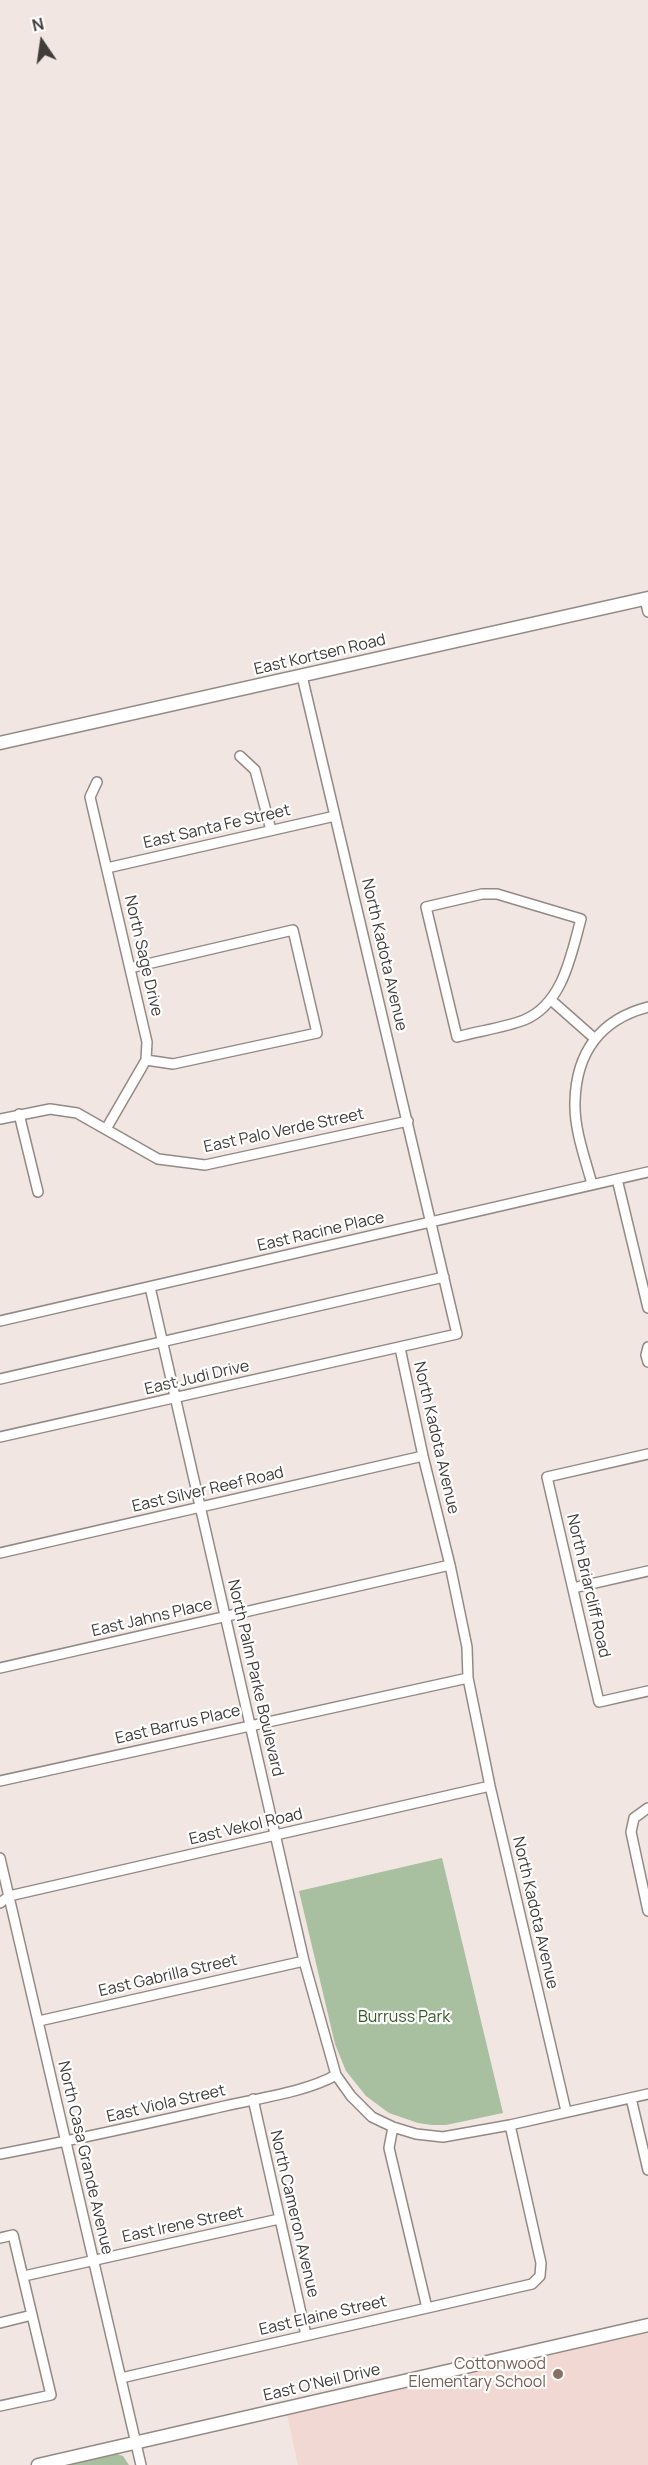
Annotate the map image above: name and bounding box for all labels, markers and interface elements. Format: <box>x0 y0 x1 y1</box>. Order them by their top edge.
north arrow <box>12 12 72 72</box>
text: N <box>30 12 46 36</box>
street label: East Kortsen Road <box>252 631 388 679</box>
street label: East Santa Fe Street <box>142 801 292 853</box>
street label: North Kadota Avenue <box>357 877 411 1033</box>
street label: North Sage Drive <box>120 894 166 1018</box>
street label: East Palo Verde Street <box>202 1105 366 1157</box>
street label: East Racine Place <box>256 1208 386 1256</box>
street label: East Judi Drive <box>143 1357 251 1399</box>
street label: North Kadota Avenue <box>409 1360 463 1516</box>
street label: East Silver Reef Road <box>130 1463 286 1517</box>
street label: North Briarcliff Road <box>562 1512 614 1660</box>
street label: North Palm Parke Boulevard <box>223 1578 287 1778</box>
street label: East Jahns Place <box>90 1595 214 1641</box>
street label: East Barrus Place <box>114 1701 242 1749</box>
street label: East Vekol Road <box>187 1805 305 1849</box>
street label: North Kadota Avenue <box>508 1835 562 1991</box>
street label: East Gabrilla Street <box>97 1951 239 2001</box>
park label: Burruss Park <box>358 2008 450 2028</box>
street label: North Casa Grande Avenue <box>53 2059 117 2257</box>
street label: East Viola Street <box>105 2081 227 2127</box>
street label: North Cameron Avenue <box>265 2129 323 2299</box>
street label: East Irene Street <box>121 2203 245 2247</box>
street label: East Elaine Street <box>257 2292 389 2340</box>
place label: Cottonwood Elementary School <box>408 2355 546 2393</box>
street label: East O'Neil Drive <box>262 2360 382 2406</box>
marker: Cottonwood Elementary School <box>551 2367 565 2381</box>

